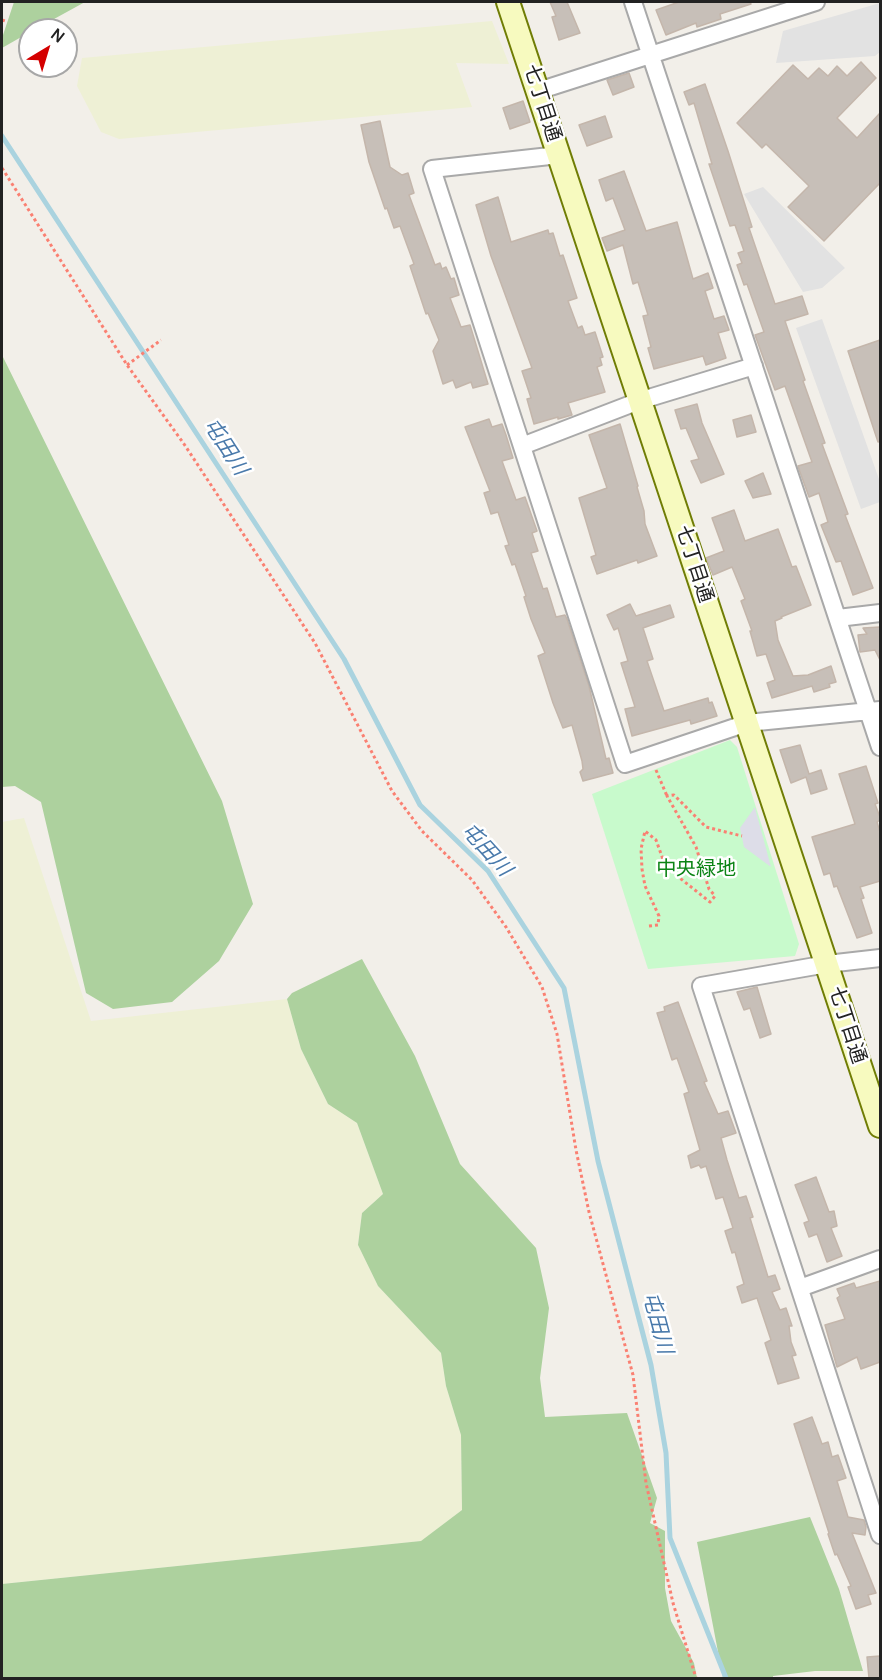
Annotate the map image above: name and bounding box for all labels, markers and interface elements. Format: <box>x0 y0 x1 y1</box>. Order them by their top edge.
north arrow <box>18 18 78 78</box>
text: N <box>47 23 69 48</box>
street label: 七丁目通 <box>518 61 566 145</box>
water label: 屯田川 <box>197 414 253 480</box>
street label: 七丁目通 <box>670 522 718 606</box>
water label: 屯田川 <box>456 818 516 882</box>
park label: 中央緑地 <box>656 857 736 881</box>
street label: 七丁目通 <box>823 983 871 1067</box>
water label: 屯田川 <box>637 1289 677 1357</box>

